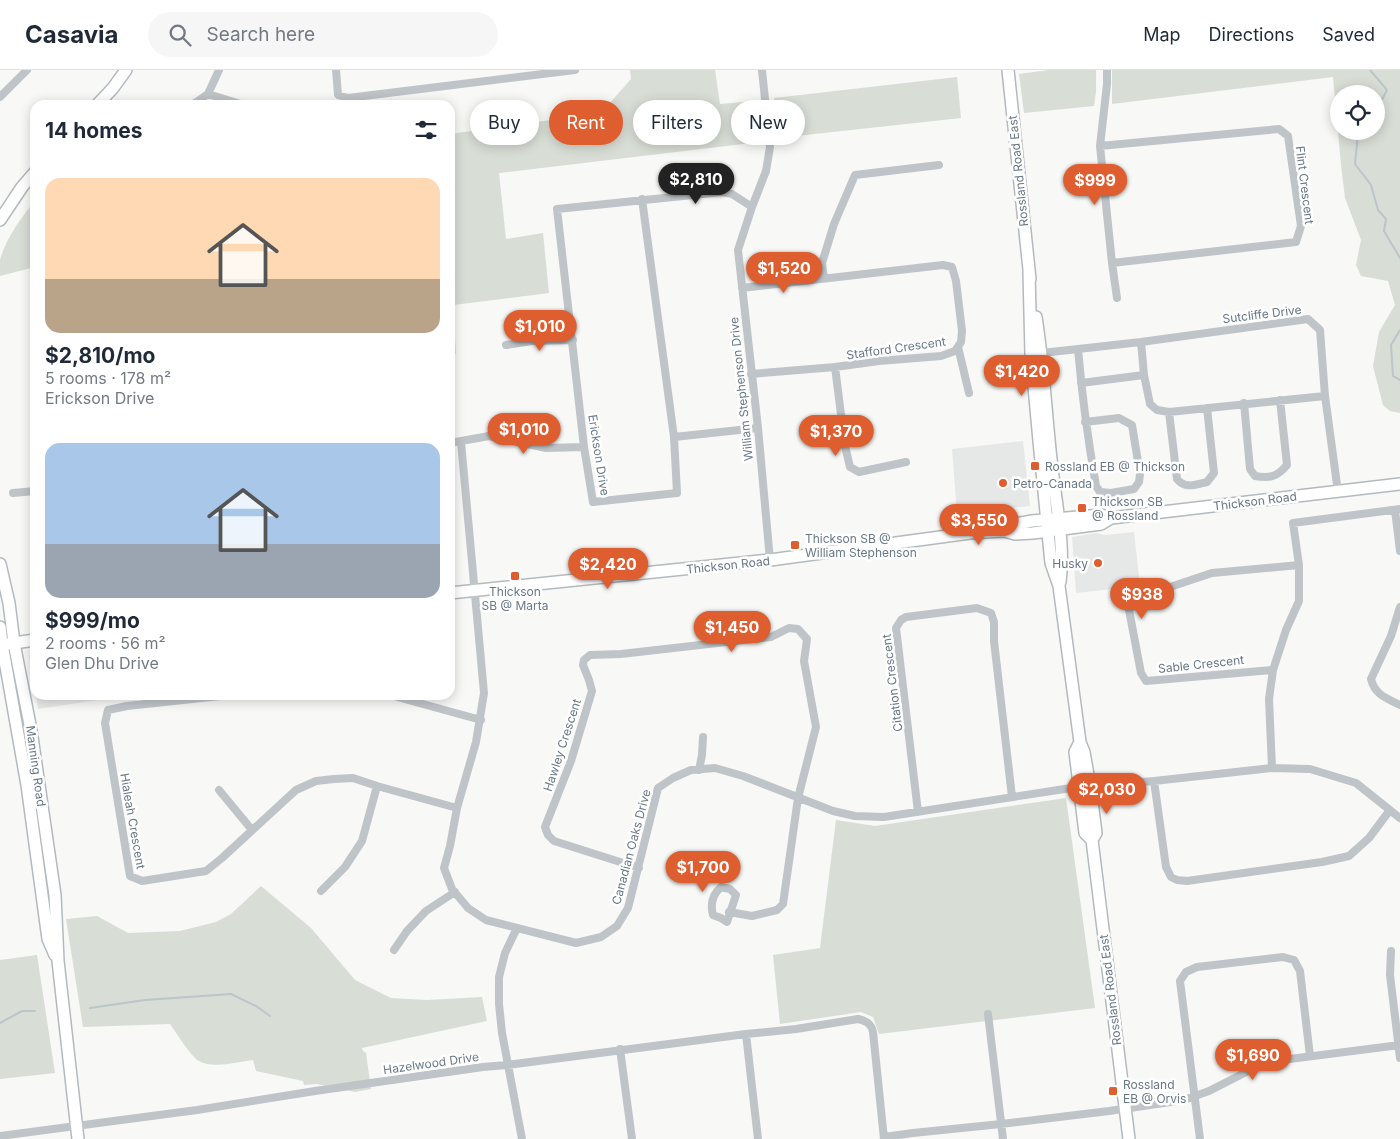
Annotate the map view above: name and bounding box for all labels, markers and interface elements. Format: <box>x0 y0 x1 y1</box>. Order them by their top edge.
search box <box>148 12 498 57</box>
text: Casavia <box>25 20 118 49</box>
icon: search <box>166 21 194 49</box>
text: Search here <box>206 23 315 46</box>
text: Map <box>1143 24 1181 45</box>
text: Directions <box>1209 24 1294 45</box>
text: Saved <box>1322 24 1375 45</box>
map controls <box>1330 85 1385 140</box>
button: locate <box>1330 85 1385 140</box>
chip: Buy <box>470 100 539 145</box>
chip: Rent <box>549 100 623 145</box>
chip: Filters <box>633 100 721 145</box>
chip: New <box>731 100 805 145</box>
street label: Rossland Road East <box>1005 115 1031 227</box>
icon: filters <box>412 116 440 144</box>
text: 14 homes <box>45 118 143 143</box>
street label: Flint Crescent <box>1293 145 1317 225</box>
pin: $2,810 <box>655 162 737 205</box>
pin: $999 <box>1065 164 1125 206</box>
text: $2,810 <box>669 169 723 189</box>
text: $999 <box>1074 170 1116 190</box>
icon: home <box>198 210 288 300</box>
pin: $1,520 <box>743 252 825 294</box>
text: $1,520 <box>757 258 811 278</box>
street label: Sutcliffe Drive <box>1222 302 1302 326</box>
pin: $1,010 <box>499 310 581 352</box>
text: $1,010 <box>515 316 565 336</box>
street label: William Stephenson Drive <box>726 316 756 462</box>
street label: Stafford Crescent <box>845 334 947 362</box>
text: $2,810/mo <box>45 343 155 368</box>
pin: $1,420 <box>981 354 1063 397</box>
text: $1,420 <box>995 361 1049 381</box>
text: 5 rooms · 178 m² <box>45 368 171 388</box>
text: Erickson Drive <box>45 388 154 408</box>
pin: $1,010 <box>483 412 565 455</box>
street label: Erickson Drive <box>585 413 613 497</box>
pin: $1,370 <box>795 414 877 457</box>
text: $1,010 <box>499 419 549 439</box>
text: $1,370 <box>810 421 862 441</box>
place label: Rossland EB @ Thickson <box>1045 459 1185 474</box>
marker: Rossland EB @ Thickson <box>1029 460 1041 472</box>
icon: home <box>198 475 288 565</box>
place label: Petro-Canada <box>1013 476 1092 491</box>
marker: Petro-Canada <box>997 477 1009 489</box>
street label: Thickson Road <box>1212 488 1298 514</box>
place label: Thickson SB @ Rossland <box>1092 494 1163 523</box>
marker: Thickson SB @ Rossland <box>1076 502 1088 514</box>
pin: $3,550 <box>938 504 1020 546</box>
text: $3,550 <box>951 510 1007 530</box>
place label: Thickson SB @ William Stephenson <box>805 531 917 560</box>
marker: Thickson SB @ William Stephenson <box>789 539 801 551</box>
pin: $2,420 <box>567 548 649 590</box>
street label: Thickson Road <box>685 553 771 577</box>
text: $2,420 <box>579 554 637 574</box>
place label: Husky <box>1052 556 1088 571</box>
marker: Husky <box>1092 557 1104 569</box>
marker: Thickson SB @ Marta <box>509 570 521 582</box>
pin: $938 <box>1112 578 1172 620</box>
place label: Thickson SB @ Marta <box>482 584 548 613</box>
text: $938 <box>1121 584 1163 604</box>
text: $999/mo <box>45 608 140 633</box>
pin: $1,450 <box>691 610 773 653</box>
text: $1,450 <box>705 617 759 637</box>
text: 2 rooms · 56 m² <box>45 633 166 653</box>
street label: Citation Crescent <box>879 633 905 733</box>
street label: Sable Crescent <box>1157 652 1245 676</box>
text: Glen Dhu Drive <box>45 653 159 673</box>
street label: Hawley Crescent <box>540 697 584 793</box>
street label: Manning Road <box>23 725 49 807</box>
street label: Hialeah Crescent <box>117 772 149 870</box>
pin: $2,030 <box>1066 772 1148 815</box>
text: $2,030 <box>1078 779 1136 799</box>
street label: Canadian Oaks Drive <box>608 788 654 906</box>
pin: $1,700 <box>662 850 744 893</box>
text: $1,700 <box>677 857 729 877</box>
street label: Rossland Road East <box>1096 934 1124 1046</box>
pin: $1,690 <box>1212 1038 1294 1081</box>
text: $1,690 <box>1226 1045 1280 1065</box>
street label: Hazelwood Drive <box>382 1049 480 1077</box>
place label: Rossland EB @ Orvis <box>1123 1077 1186 1106</box>
marker: Rossland EB @ Orvis <box>1107 1085 1119 1097</box>

